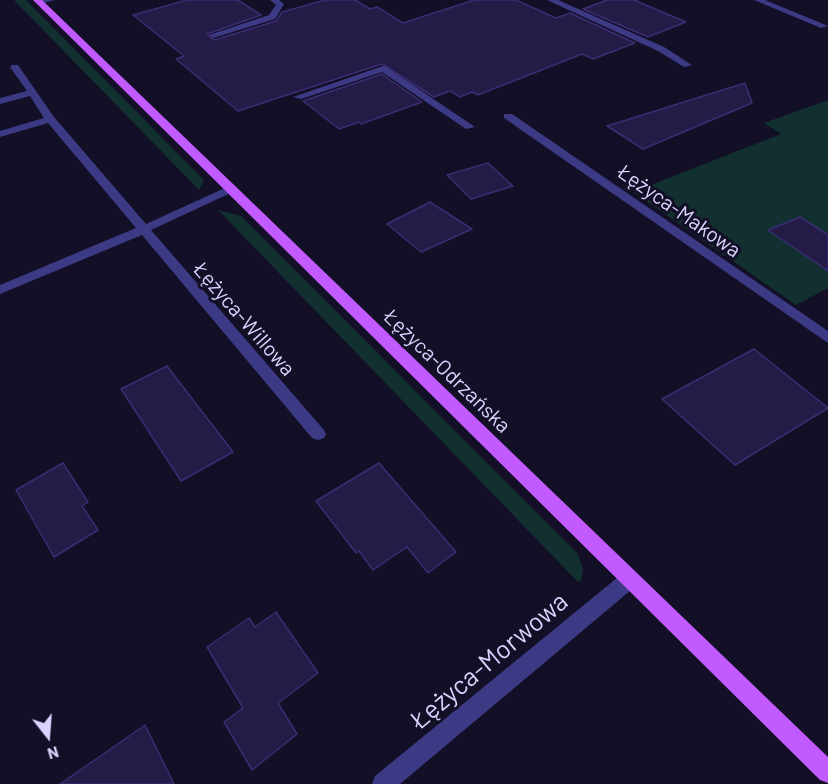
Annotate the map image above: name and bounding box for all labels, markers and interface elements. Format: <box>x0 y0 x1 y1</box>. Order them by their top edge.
street label: Łężyca-Makowa <box>612 159 746 263</box>
street label: Łężyca-Willowa <box>188 257 300 381</box>
street label: Łężyca-Odrzańska <box>378 304 516 438</box>
street label: Łężyca-Morwowa <box>404 586 574 736</box>
north arrow <box>18 706 78 766</box>
text: N <box>46 743 61 764</box>

